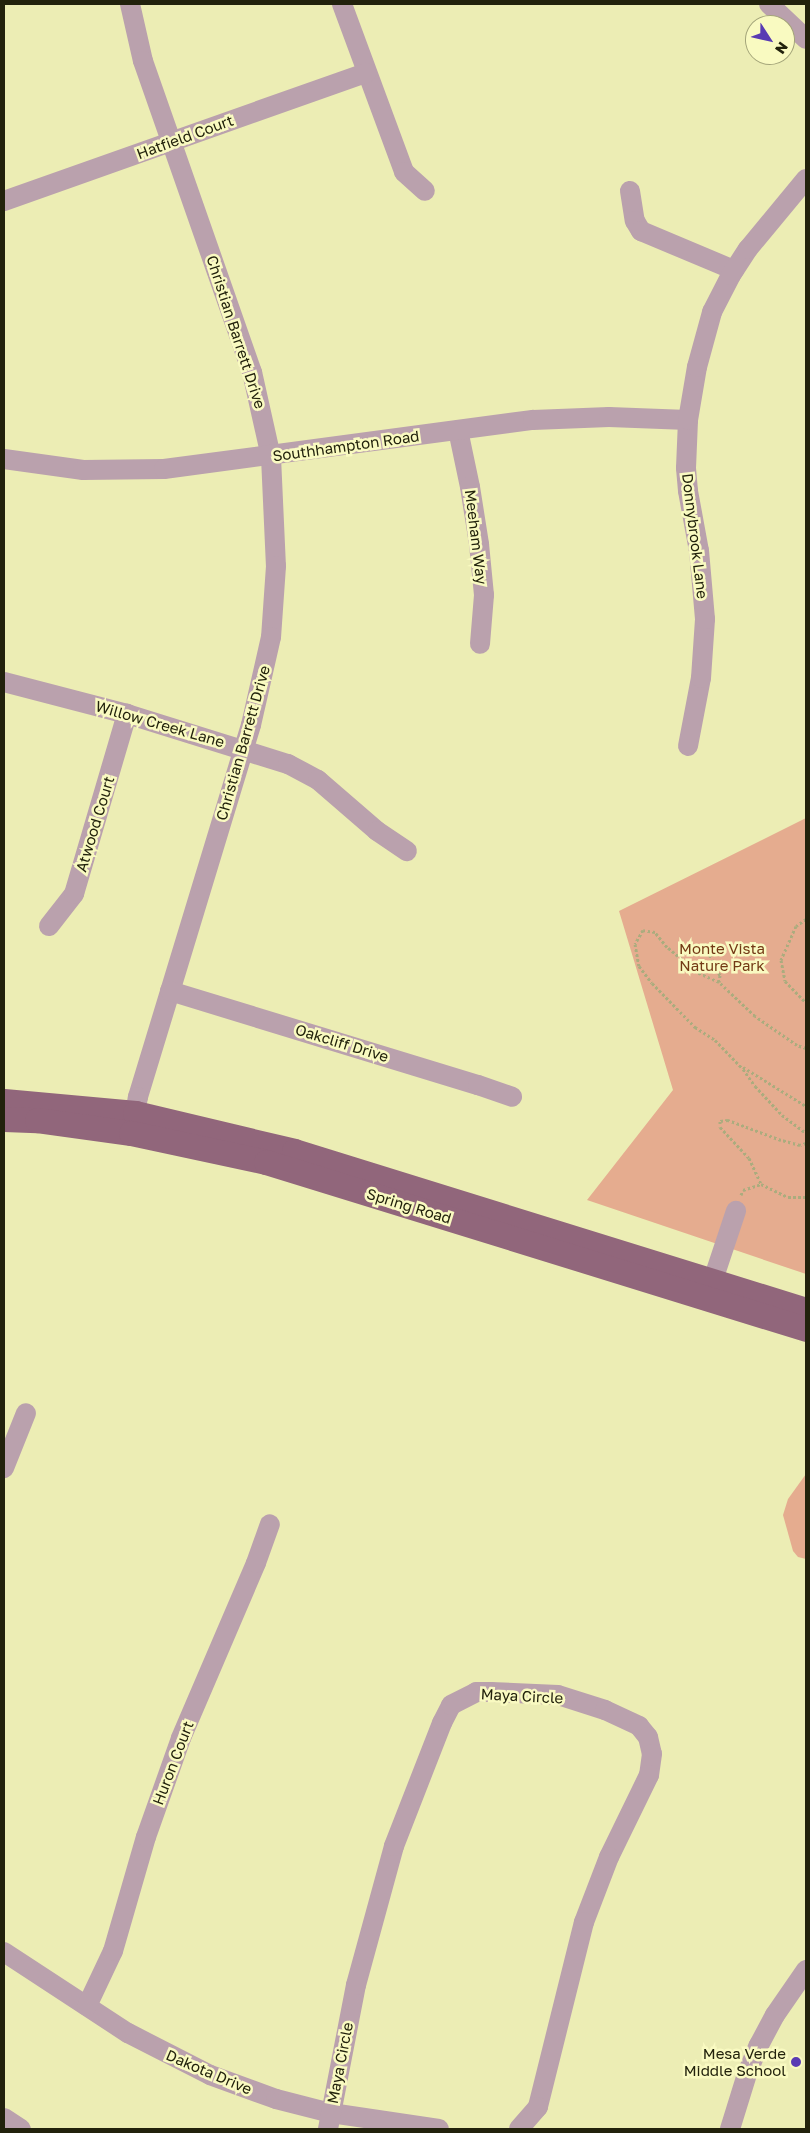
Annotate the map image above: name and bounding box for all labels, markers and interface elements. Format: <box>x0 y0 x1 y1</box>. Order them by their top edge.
north arrow <box>745 15 795 65</box>
text: N <box>772 39 792 58</box>
street label: Hatfield Court <box>134 111 236 163</box>
street label: Christian Barrett Drive <box>203 253 269 411</box>
street label: Southhampton Road <box>272 427 420 465</box>
street label: Donnybrook Lane <box>678 472 712 600</box>
street label: Meeham Way <box>461 489 491 585</box>
street label: Christian Barrett Drive <box>212 663 274 823</box>
street label: Willow Creek Lane <box>93 697 227 751</box>
street label: Atwood Court <box>72 774 118 874</box>
park label: Monte Vista Nature Park <box>679 939 765 974</box>
street label: Oakcliff Drive <box>293 1020 391 1066</box>
street label: Spring Road <box>364 1185 454 1227</box>
street label: Maya Circle <box>480 1685 564 1707</box>
street label: Huron Court <box>149 1718 197 1808</box>
street label: Maya Circle <box>323 2021 357 2105</box>
place label: Mesa Verde Middle School <box>684 2044 786 2079</box>
street label: Dakota Drive <box>163 2046 255 2098</box>
marker: Mesa Verde Middle School <box>790 2056 802 2068</box>

